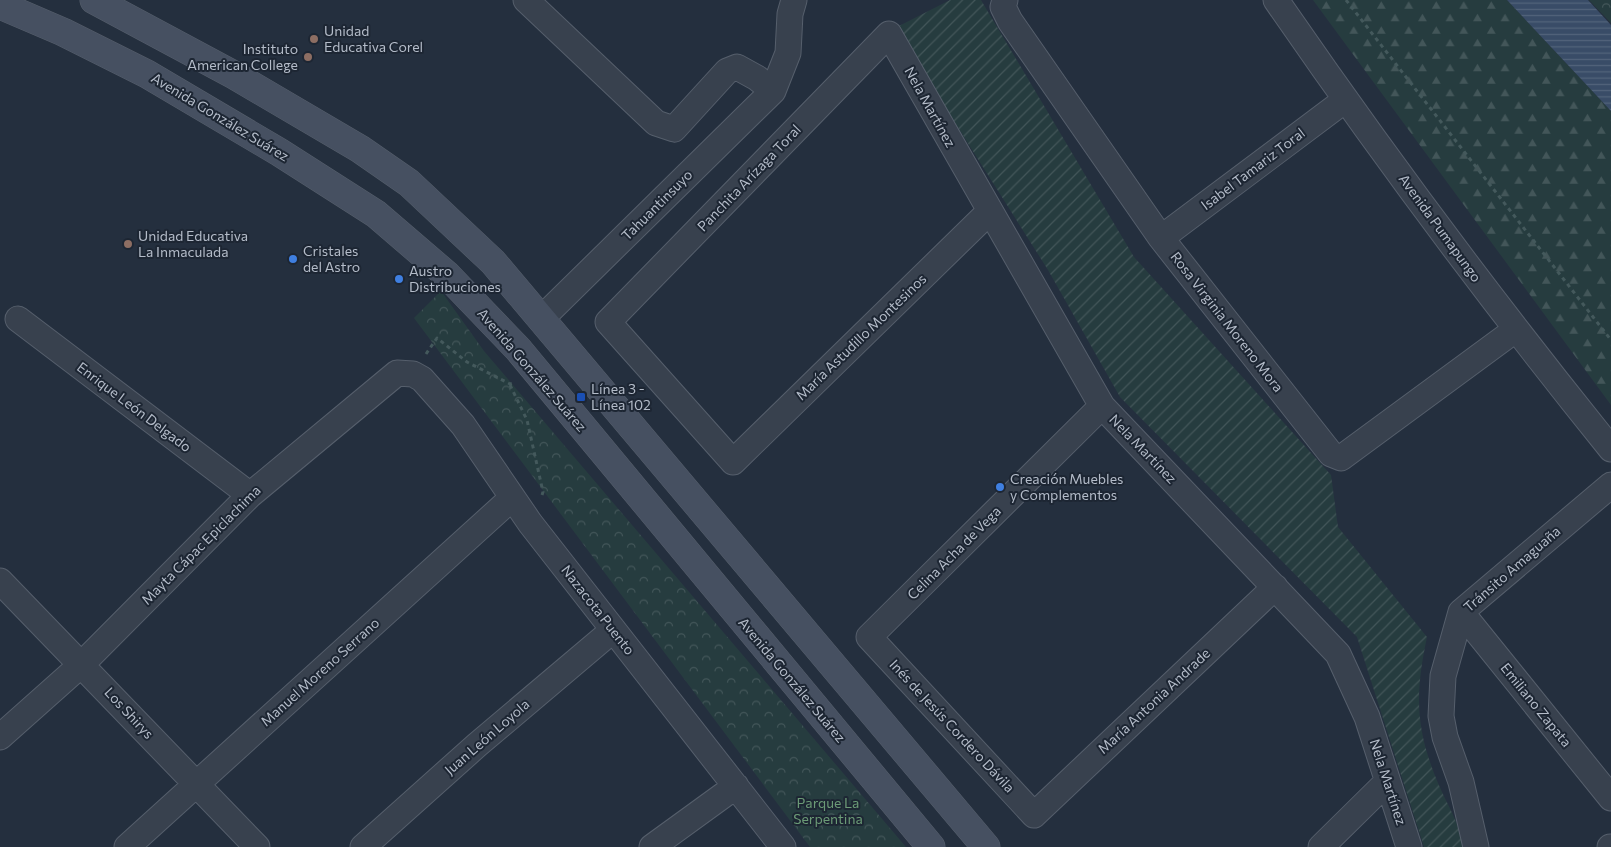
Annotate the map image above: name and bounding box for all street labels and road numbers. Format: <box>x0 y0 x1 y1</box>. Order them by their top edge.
street label: Nela Martínez <box>901 64 960 150</box>
street label: Avenida González Suárez <box>148 69 292 164</box>
street label: Panchita Arízaga Toral <box>693 121 804 234</box>
street label: Isabel Tamariz Toral <box>1197 124 1308 213</box>
street label: Tahuantinsuyo <box>618 166 696 244</box>
street label: Avenida Pumapungo <box>1396 170 1485 285</box>
street label: Rosa Virginia Moreno Mora <box>1167 248 1287 395</box>
street label: María Astudillo Montesinos <box>792 270 929 403</box>
street label: Avenida González Suárez <box>474 305 591 435</box>
street label: Enrique León Delgado <box>74 358 195 455</box>
street label: Nela Martínez <box>1106 411 1181 487</box>
street label: Mayta Cápac Epiclachima <box>138 482 264 608</box>
street label: Celina Acha de Vega <box>903 502 1004 603</box>
street label: Tránsito Amaguaña <box>1460 522 1563 615</box>
street label: Nazacota Puento <box>558 561 639 658</box>
street label: Manuel Moreno Serrano <box>257 614 383 729</box>
street label: Avenida González Suárez <box>735 614 850 746</box>
street label: María Antonia Andrade <box>1094 644 1213 757</box>
street label: Inés de Jesús Cordero Dávila <box>886 656 1018 796</box>
street label: Emiliano Zapata <box>1497 659 1575 750</box>
street label: Los Shirys <box>101 683 157 742</box>
street label: Juan León Loyola <box>441 695 533 778</box>
street label: Nela Martínez <box>1367 737 1410 827</box>

